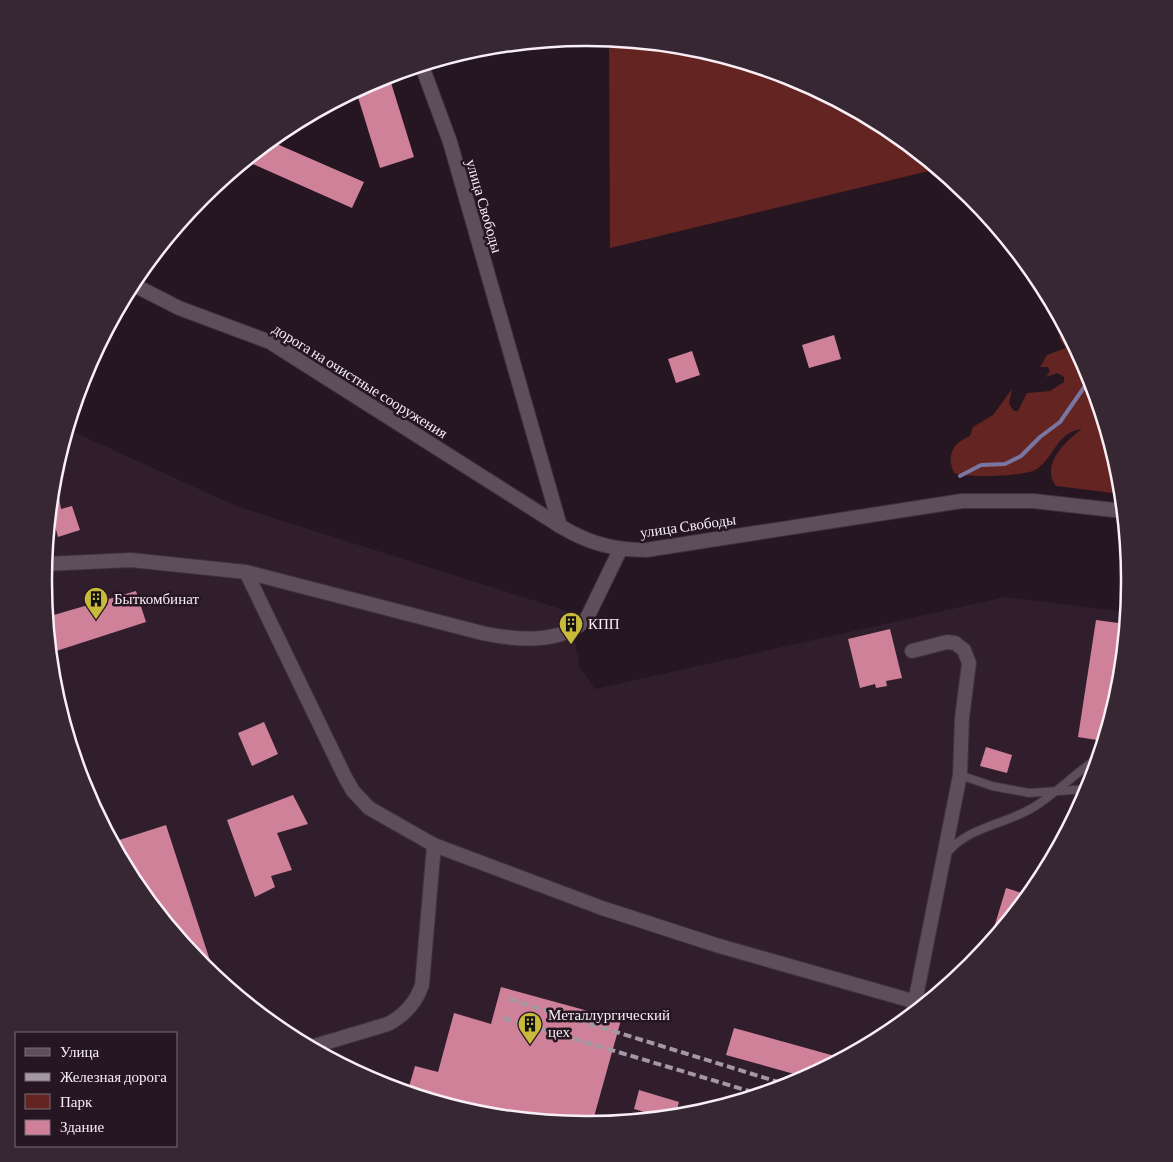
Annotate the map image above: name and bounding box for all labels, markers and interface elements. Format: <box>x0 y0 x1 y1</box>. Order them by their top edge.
street label: улица Свободы <box>463 157 505 255</box>
street label: дорога на очистные сооружения <box>270 320 450 442</box>
street label: улица Свободы <box>639 511 737 541</box>
building icon: Быткомбинат <box>83 586 109 620</box>
place label: Быткомбинат <box>114 591 199 607</box>
building icon: КПП <box>558 611 584 645</box>
place label: КПП <box>588 616 620 632</box>
place label: Металлургический цех <box>548 1007 670 1040</box>
building icon: Металлургический цех <box>517 1011 543 1045</box>
legend <box>15 1032 178 1147</box>
text: Улица <box>60 1044 99 1060</box>
text: Железная дорога <box>60 1069 167 1085</box>
text: Парк <box>60 1094 93 1110</box>
text: Здание <box>60 1119 104 1135</box>

